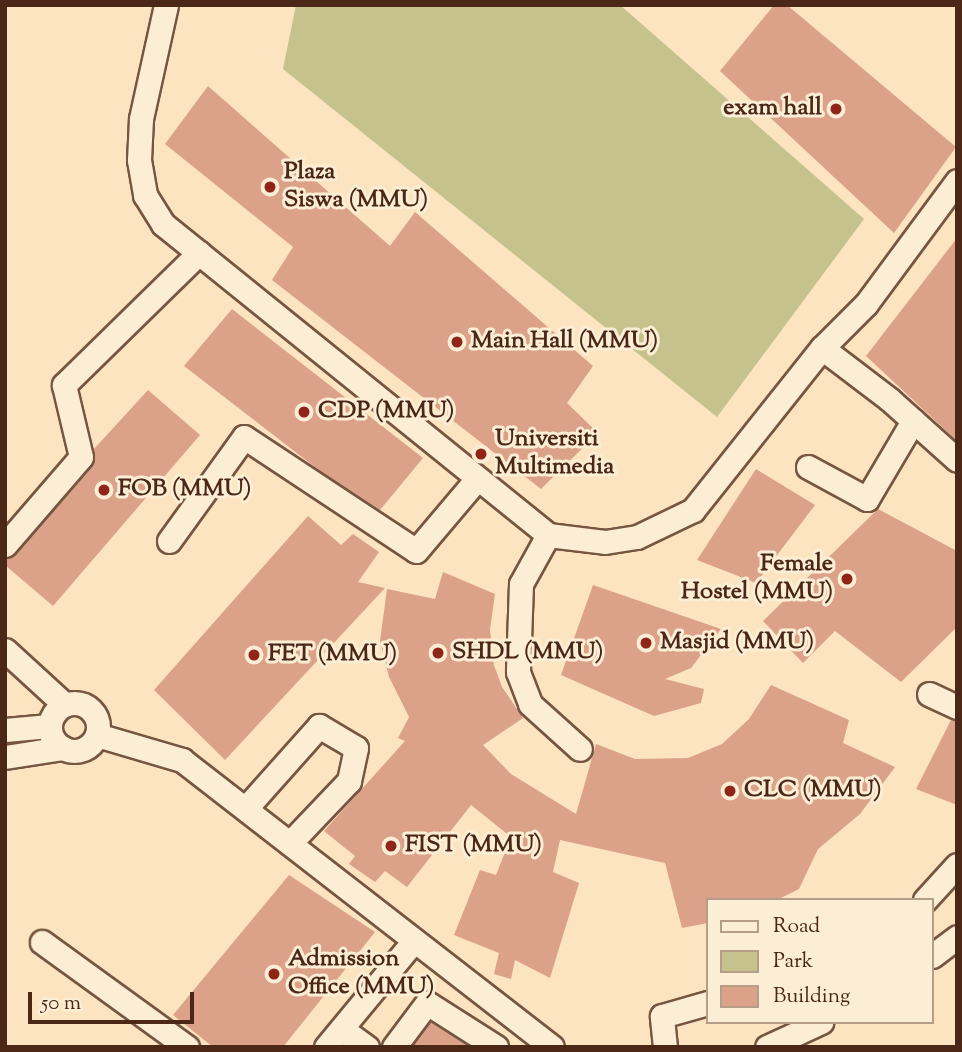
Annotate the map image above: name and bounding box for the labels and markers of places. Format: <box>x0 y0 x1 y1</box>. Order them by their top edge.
place label: exam hall <box>723 95 822 123</box>
marker: exam hall <box>828 101 844 117</box>
place label: Plaza Siswa (MMU) <box>284 159 428 215</box>
marker: Plaza Siswa (MMU) <box>262 179 278 195</box>
place label: Main Hall (MMU) <box>471 328 658 356</box>
marker: Main Hall (MMU) <box>449 334 465 350</box>
place label: CDP (MMU) <box>318 398 454 426</box>
marker: CDP (MMU) <box>296 404 312 420</box>
place label: Universiti Multimedia <box>495 426 614 482</box>
marker: Universiti Multimedia <box>473 446 489 462</box>
place label: FOB (MMU) <box>118 476 251 504</box>
marker: FOB (MMU) <box>96 482 112 498</box>
place label: Female Hostel (MMU) <box>681 551 833 607</box>
marker: Female Hostel (MMU) <box>839 571 855 587</box>
place label: Masjid (MMU) <box>660 629 814 657</box>
marker: Masjid (MMU) <box>638 635 654 651</box>
place label: SHDL (MMU) <box>452 639 603 667</box>
place label: FET (MMU) <box>268 641 397 669</box>
marker: SHDL (MMU) <box>430 645 446 661</box>
marker: FET (MMU) <box>246 647 262 663</box>
place label: CLC (MMU) <box>744 777 882 805</box>
marker: CLC (MMU) <box>722 783 738 799</box>
place label: FIST (MMU) <box>405 832 542 860</box>
marker: FIST (MMU) <box>383 838 399 854</box>
place label: Admission Office (MMU) <box>288 946 434 1002</box>
marker: Admission Office (MMU) <box>266 966 282 982</box>

